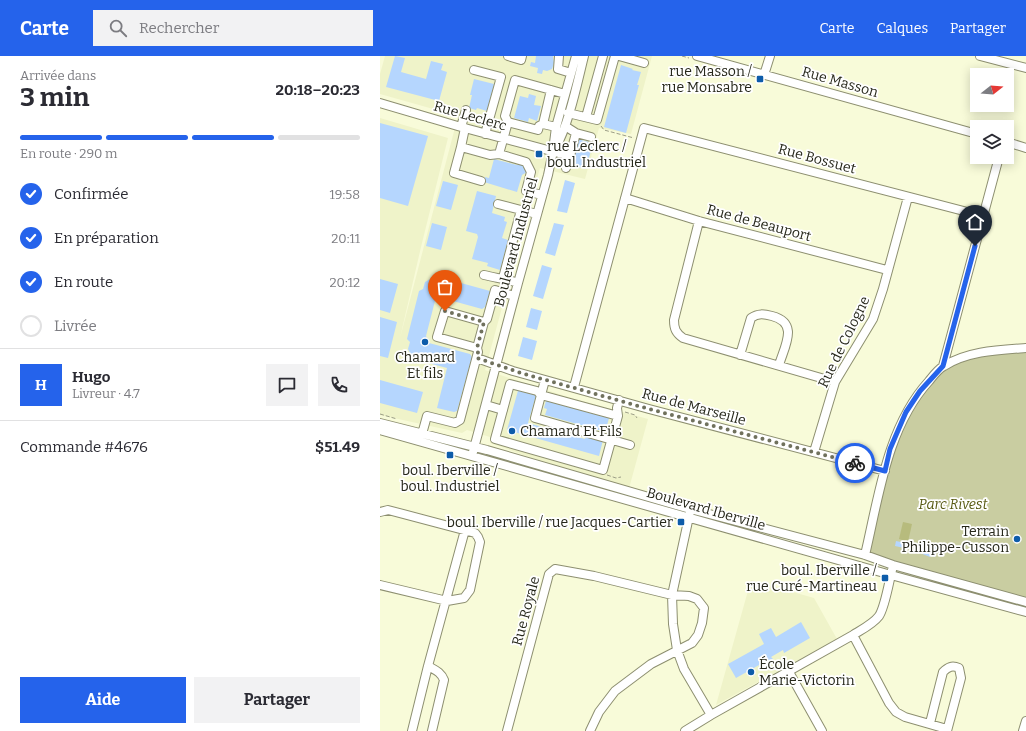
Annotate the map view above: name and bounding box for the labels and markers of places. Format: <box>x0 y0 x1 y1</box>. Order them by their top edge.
place label: rue Masson / rue Monsabre <box>662 63 753 96</box>
marker: rue Masson / rue Monsabre <box>755 74 765 84</box>
place label: rue Leclerc / boul. Industriel <box>547 138 646 171</box>
marker: rue Leclerc / boul. Industriel <box>534 149 544 159</box>
pin <box>958 205 992 246</box>
pin <box>428 270 462 311</box>
marker: Chamard Et fils <box>420 337 430 347</box>
place label: Chamard Et fils <box>395 349 455 382</box>
place label: Chamard Et Fils <box>520 423 622 440</box>
marker: Chamard Et Fils <box>507 426 517 436</box>
marker: boul. Iberville / boul. Industriel <box>445 450 455 460</box>
place label: boul. Iberville / boul. Industriel <box>400 462 500 495</box>
place label: boul. Iberville / rue Jacques-Cartier <box>447 514 673 531</box>
marker: boul. Iberville / rue Jacques-Cartier <box>676 517 686 527</box>
place label: Terrain Philippe-Cusson <box>901 523 1009 556</box>
marker: Terrain Philippe-Cusson <box>1012 534 1022 544</box>
place label: boul. Iberville / rue Curé-Martineau <box>746 562 878 595</box>
marker: boul. Iberville / rue Curé-Martineau <box>880 573 890 583</box>
place label: École Marie-Victorin <box>759 655 855 689</box>
marker: École Marie-Victorin <box>746 667 756 677</box>

